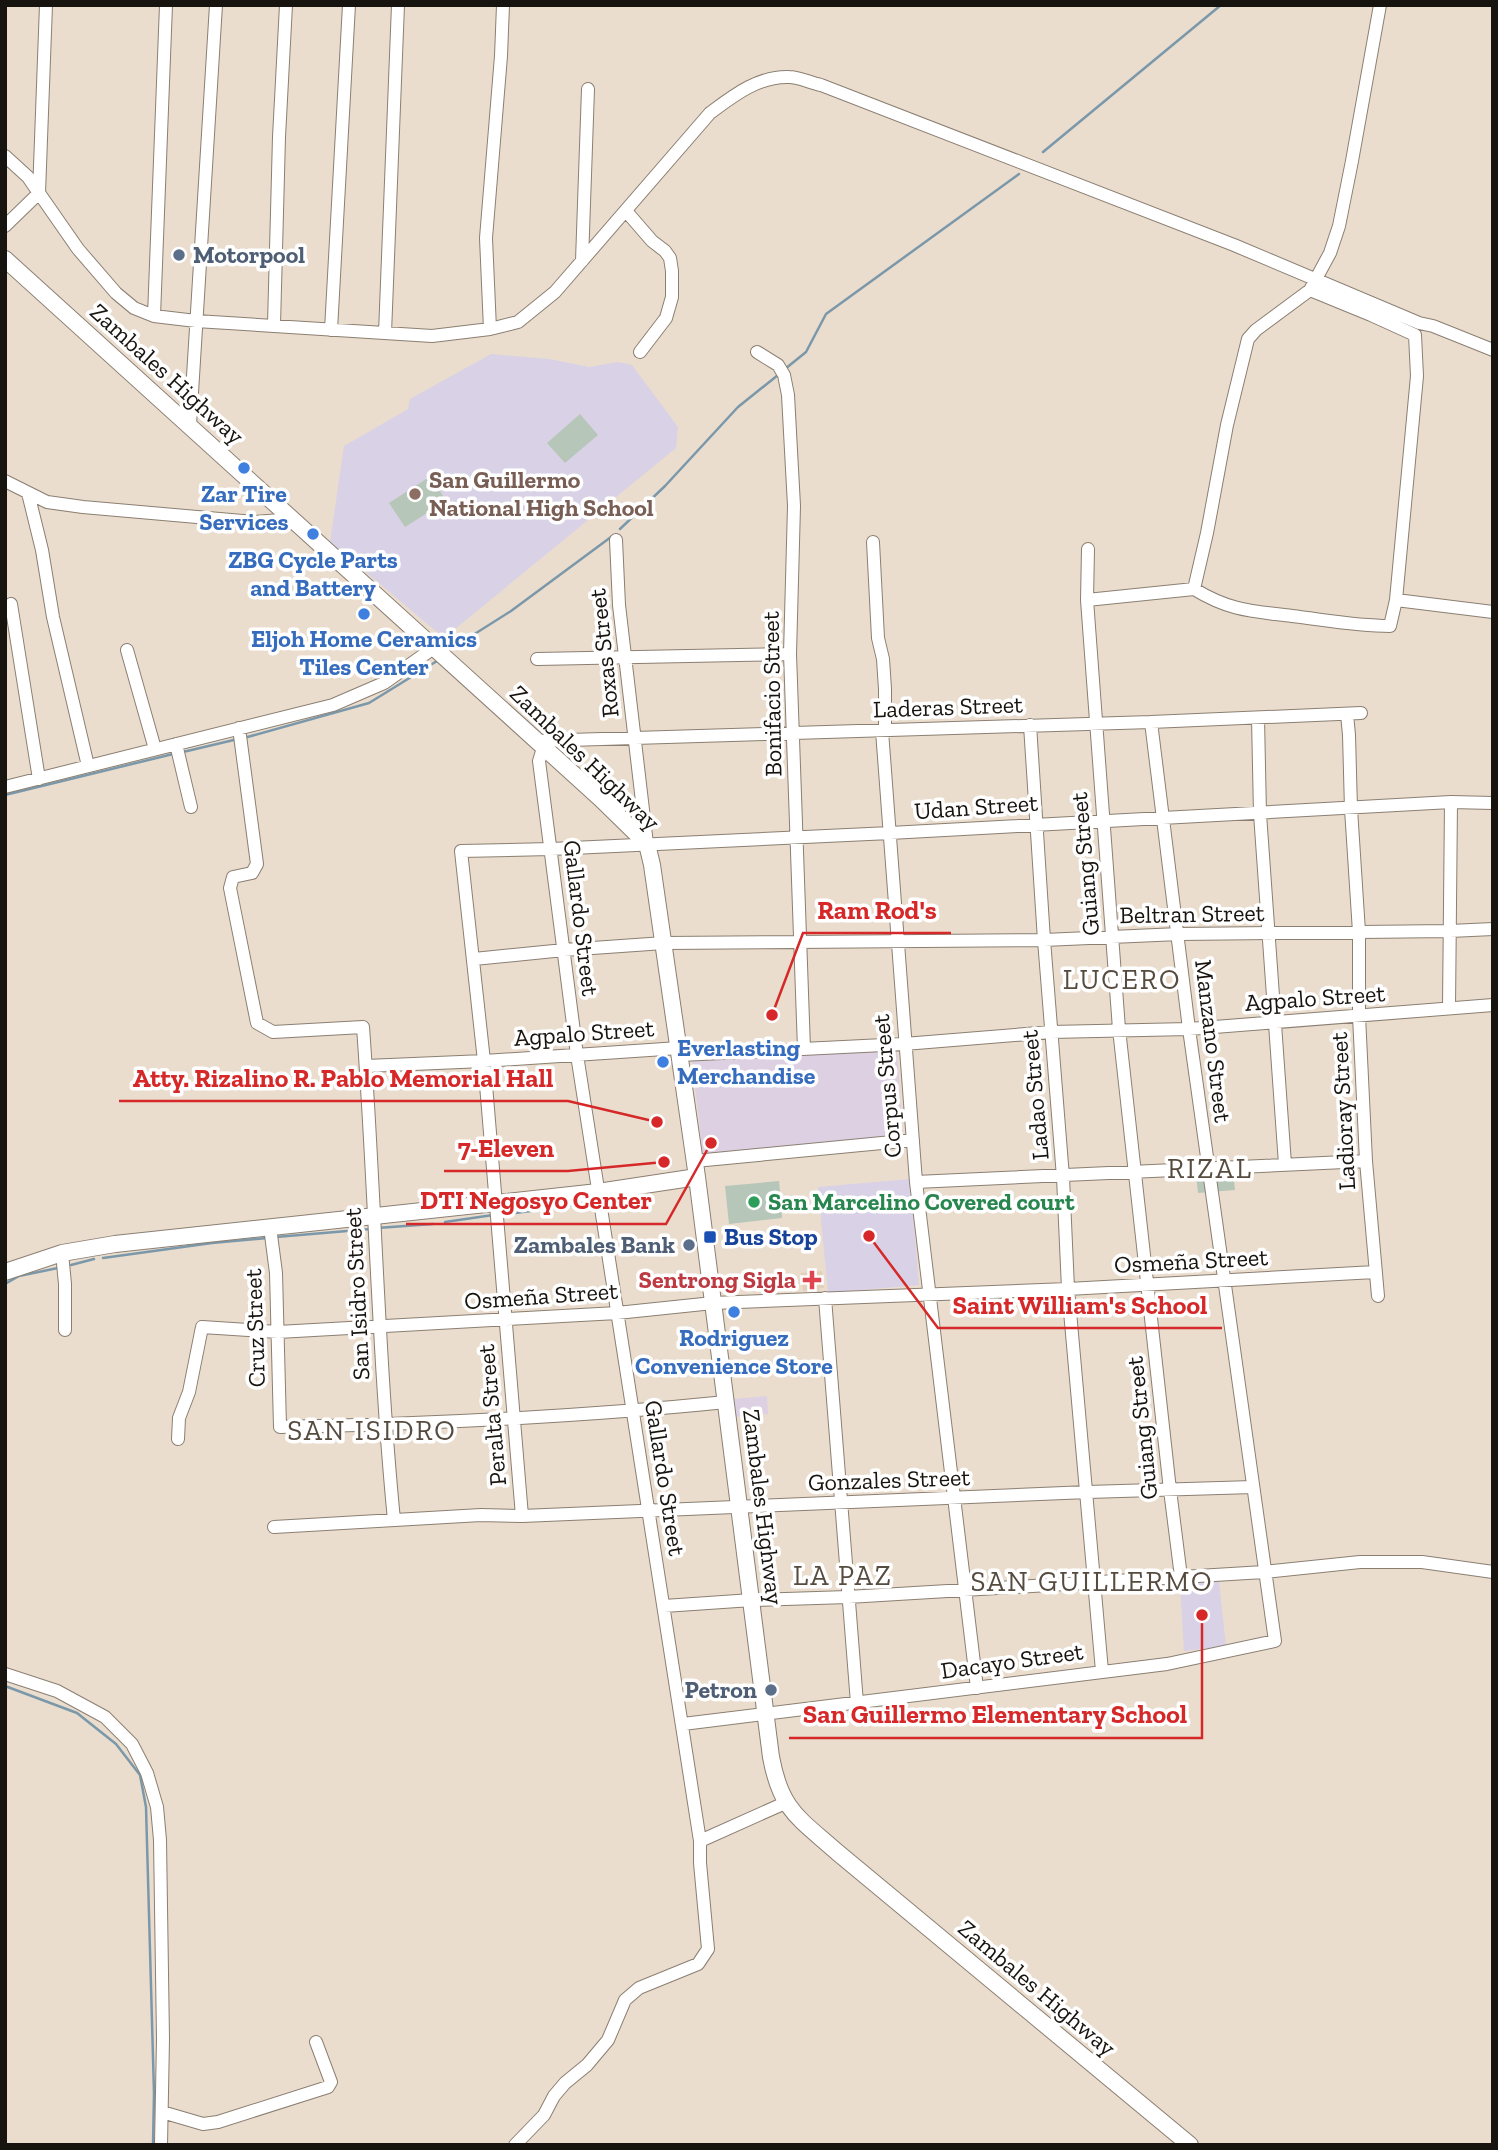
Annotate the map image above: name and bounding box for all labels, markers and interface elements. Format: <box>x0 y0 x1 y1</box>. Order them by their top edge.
place label: Motorpool <box>193 240 305 269</box>
marker: Motorpool <box>171 247 187 263</box>
street label: Zambales Highway <box>84 297 251 451</box>
marker: Zar Tire Services <box>236 460 252 476</box>
place label: San Guillermo National High School <box>429 465 654 522</box>
place label: Zar Tire Services <box>199 479 289 536</box>
marker: San Guillermo National High School <box>407 486 423 502</box>
marker: ZBG Cycle Parts and Battery <box>305 526 321 542</box>
place label: ZBG Cycle Parts and Battery <box>228 545 398 602</box>
street label: Roxas Street <box>582 587 625 719</box>
marker: Eljoh Home Ceramics Tiles Center <box>356 606 372 622</box>
street label: Bonifacio Street <box>756 611 787 777</box>
place label: Eljoh Home Ceramics Tiles Center <box>251 624 477 681</box>
street label: Zambales Highway <box>504 679 667 837</box>
street label: Laderas Street <box>873 689 1024 724</box>
street label: Udan Street <box>913 788 1039 825</box>
street label: Guiang Street <box>1064 791 1105 937</box>
street label: Gallardo Street <box>558 838 605 998</box>
callout: Ram Rod's <box>803 886 951 933</box>
text: Ram Rod's <box>817 894 937 926</box>
street label: Beltran Street <box>1119 898 1265 929</box>
street label: Manzano Street <box>1189 958 1238 1124</box>
district label: LUCERO <box>1063 963 1181 996</box>
street label: Agpalo Street <box>1244 978 1386 1017</box>
street label: Agpalo Street <box>513 1013 655 1052</box>
street label: Corpus Street <box>866 1013 907 1159</box>
street label: Ladao Street <box>1014 1029 1055 1161</box>
street label: Ladioray Street <box>1324 1031 1361 1191</box>
place label: Everlasting Merchandise <box>677 1033 816 1090</box>
callout: Atty. Rizalino R. Pablo Memorial Hall <box>119 1054 568 1101</box>
marker: Everlasting Merchandise <box>655 1054 671 1070</box>
text: Atty. Rizalino R. Pablo Memorial Hall <box>133 1062 553 1094</box>
callout: 7-Eleven <box>444 1124 568 1171</box>
text: 7-Eleven <box>458 1132 555 1164</box>
district label: RIZAL <box>1167 1152 1253 1185</box>
callout: DTI Negosyo Center <box>406 1177 666 1224</box>
text: DTI Negosyo Center <box>420 1184 652 1216</box>
place label: San Marcelino Covered court <box>768 1187 1075 1216</box>
marker: San Marcelino Covered court <box>746 1194 762 1210</box>
street label: San Isidro Street <box>337 1207 375 1381</box>
place label: Bus Stop <box>724 1222 818 1251</box>
marker: Bus Stop <box>702 1229 718 1245</box>
place label: Zambales Bank <box>514 1230 675 1259</box>
marker: Zambales Bank <box>681 1237 697 1253</box>
street label: Osmeña Street <box>1113 1242 1269 1279</box>
place label: Sentrong Sigla <box>639 1265 796 1294</box>
street label: Cruz Street <box>238 1268 271 1388</box>
marker: Sentrong Sigla <box>802 1270 822 1290</box>
street label: Osmeña Street <box>463 1276 619 1315</box>
callout: Saint William's School <box>938 1281 1222 1328</box>
text: Saint William's School <box>953 1289 1207 1321</box>
marker: Rodriguez Convenience Store <box>726 1304 742 1320</box>
place label: Rodriguez Convenience Store <box>635 1323 833 1380</box>
street label: Peralta Street <box>471 1343 512 1487</box>
street label: Guiang Street <box>1120 1355 1163 1501</box>
street label: Gallardo Street <box>639 1398 692 1558</box>
street label: Zambales Highway <box>737 1407 790 1607</box>
district label: SAN ISIDRO <box>287 1414 457 1447</box>
street label: Gonzales Street <box>807 1462 971 1497</box>
district label: LA PAZ <box>793 1559 893 1592</box>
district label: SAN GUILLERMO <box>970 1565 1214 1598</box>
street label: Dacayo Street <box>939 1636 1085 1685</box>
place label: Petron <box>685 1675 757 1704</box>
marker: Petron <box>763 1682 779 1698</box>
callout: San Guillermo Elementary School <box>789 1691 1202 1738</box>
text: San Guillermo Elementary School <box>803 1698 1187 1730</box>
street label: Zambales Highway <box>953 1913 1123 2062</box>

